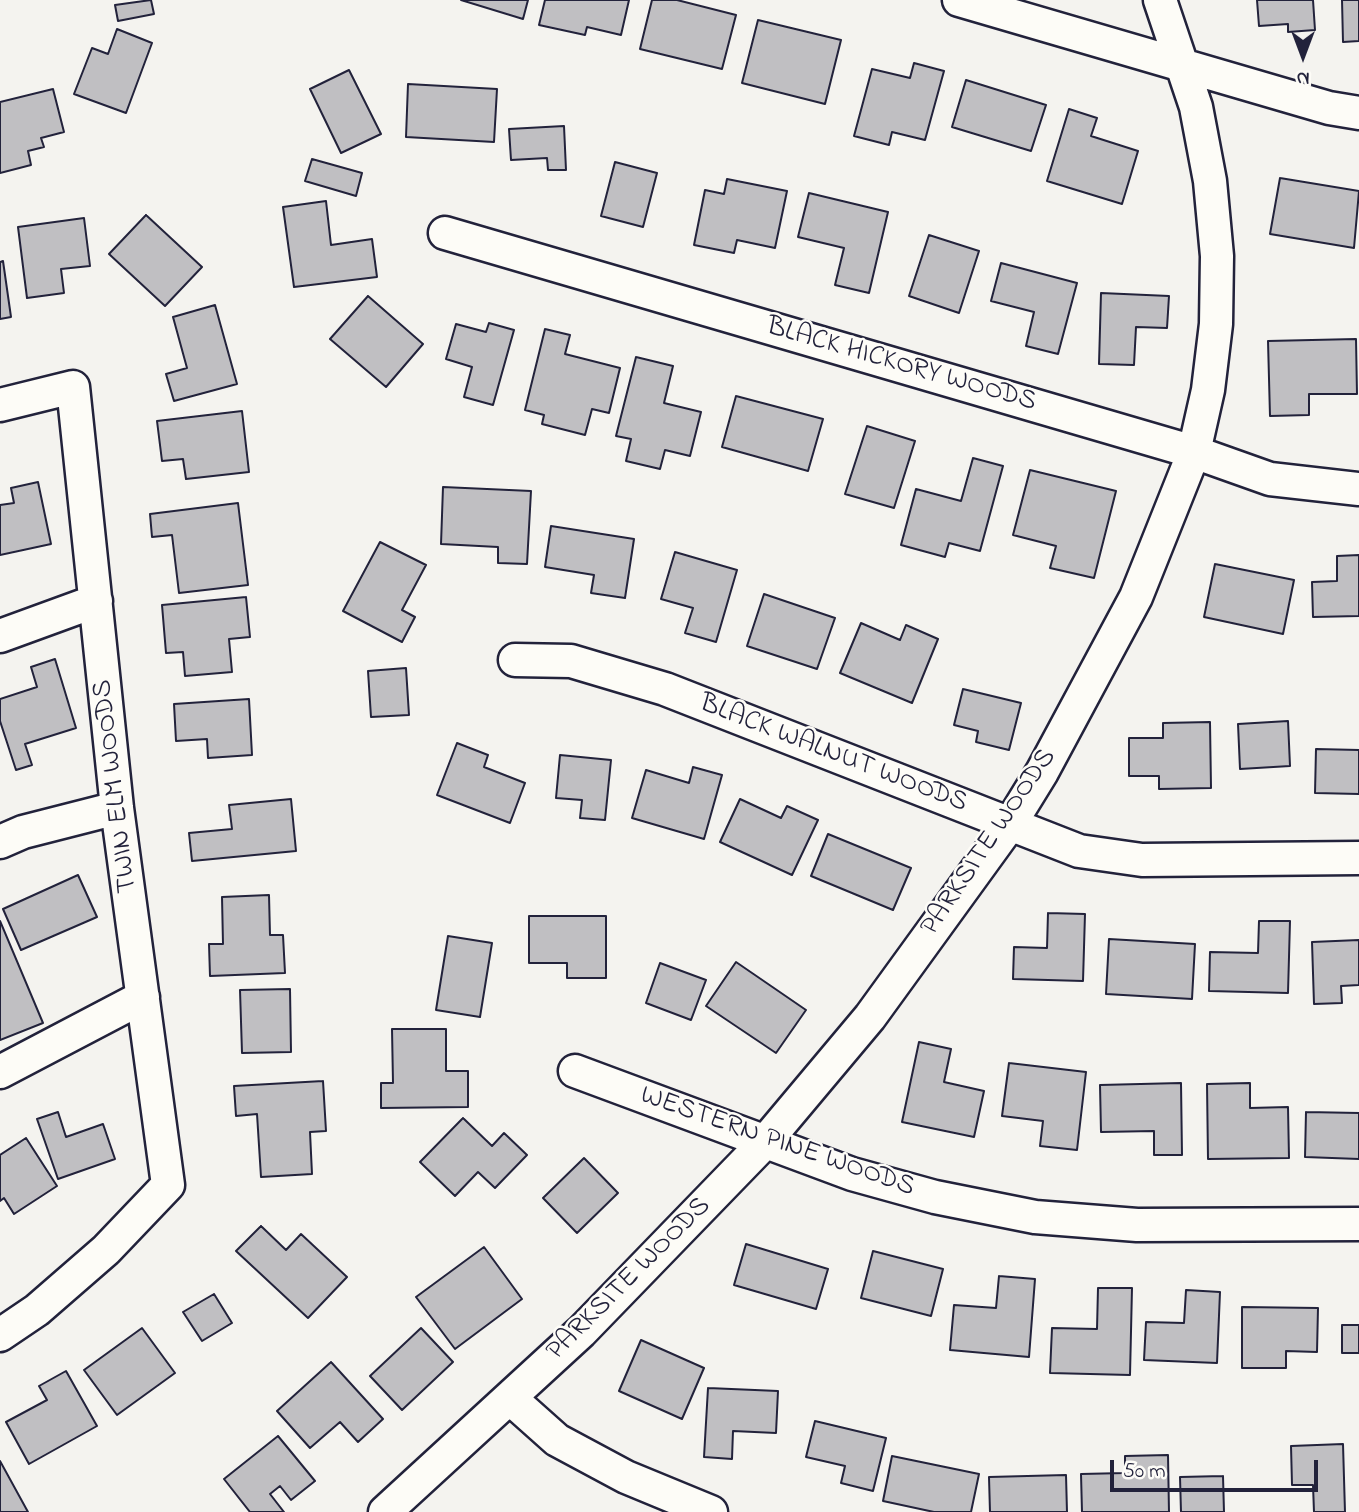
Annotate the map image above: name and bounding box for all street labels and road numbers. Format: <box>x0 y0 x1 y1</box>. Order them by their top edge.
street label: BLACK HICKORY WOODS <box>762 311 1040 421</box>
street label: TWIN ELM WOODS <box>87 677 147 895</box>
street label: BLACK WALNUT WOODS <box>694 688 972 822</box>
street label: PARKSITE WOODS <box>915 743 1065 943</box>
street label: WESTERN PINE WOODS <box>635 1080 919 1206</box>
street label: PARKSITE WOODS <box>541 1191 719 1369</box>

